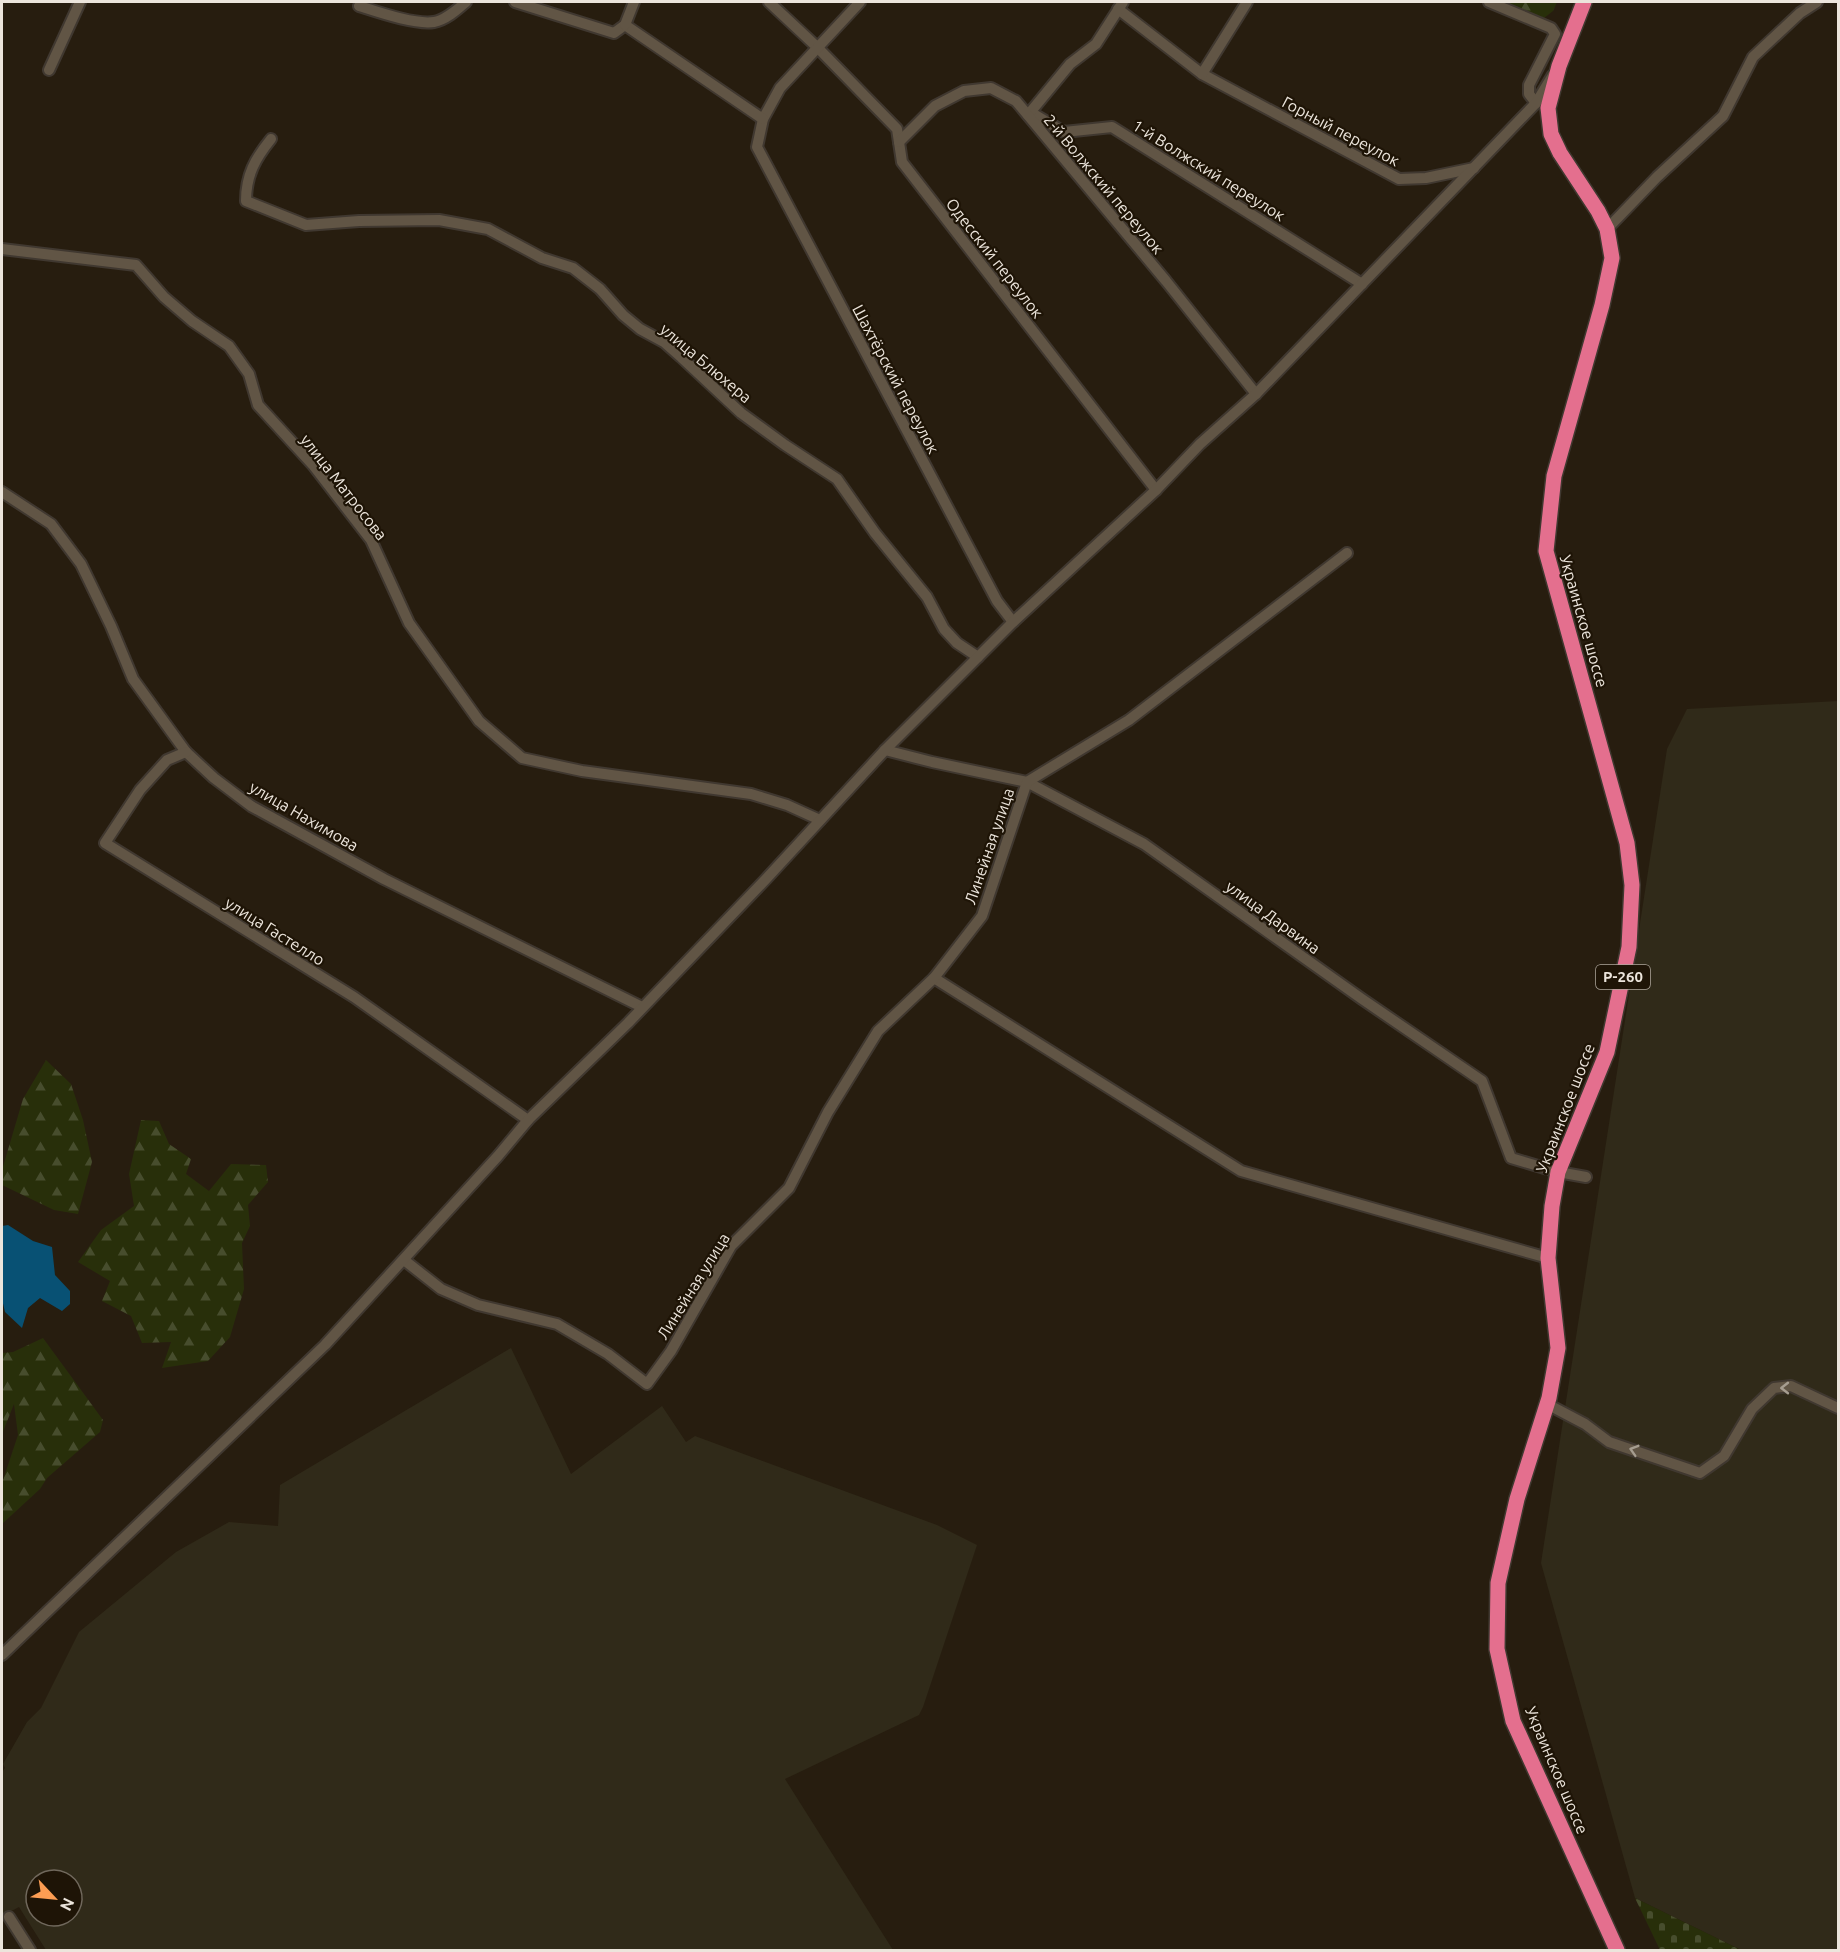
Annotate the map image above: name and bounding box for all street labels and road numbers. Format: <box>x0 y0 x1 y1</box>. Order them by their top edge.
street label: Горный переулок <box>1279 93 1403 169</box>
street label: 2-й Волжский переулок <box>1040 111 1168 257</box>
street label: 1-й Волжский переулок <box>1130 116 1288 224</box>
street label: Одесский переулок <box>943 195 1047 321</box>
street label: Шахтёрский переулок <box>849 301 943 457</box>
street label: улица Блюхера <box>657 320 755 406</box>
street label: улица Матросова <box>297 431 391 543</box>
street label: Украинское шоссе <box>1556 553 1612 689</box>
street label: улица Нахимова <box>246 778 362 854</box>
street label: Линейная улица <box>961 785 1017 907</box>
street label: улица Дарвина <box>1222 877 1324 957</box>
street label: улица Гастелло <box>222 893 328 969</box>
road number: Р-260 <box>1596 965 1650 989</box>
street label: Украинское шоссе <box>1532 1041 1598 1175</box>
street label: Линейная улица <box>653 1230 733 1342</box>
street label: Украинское шоссе <box>1522 1704 1592 1836</box>

